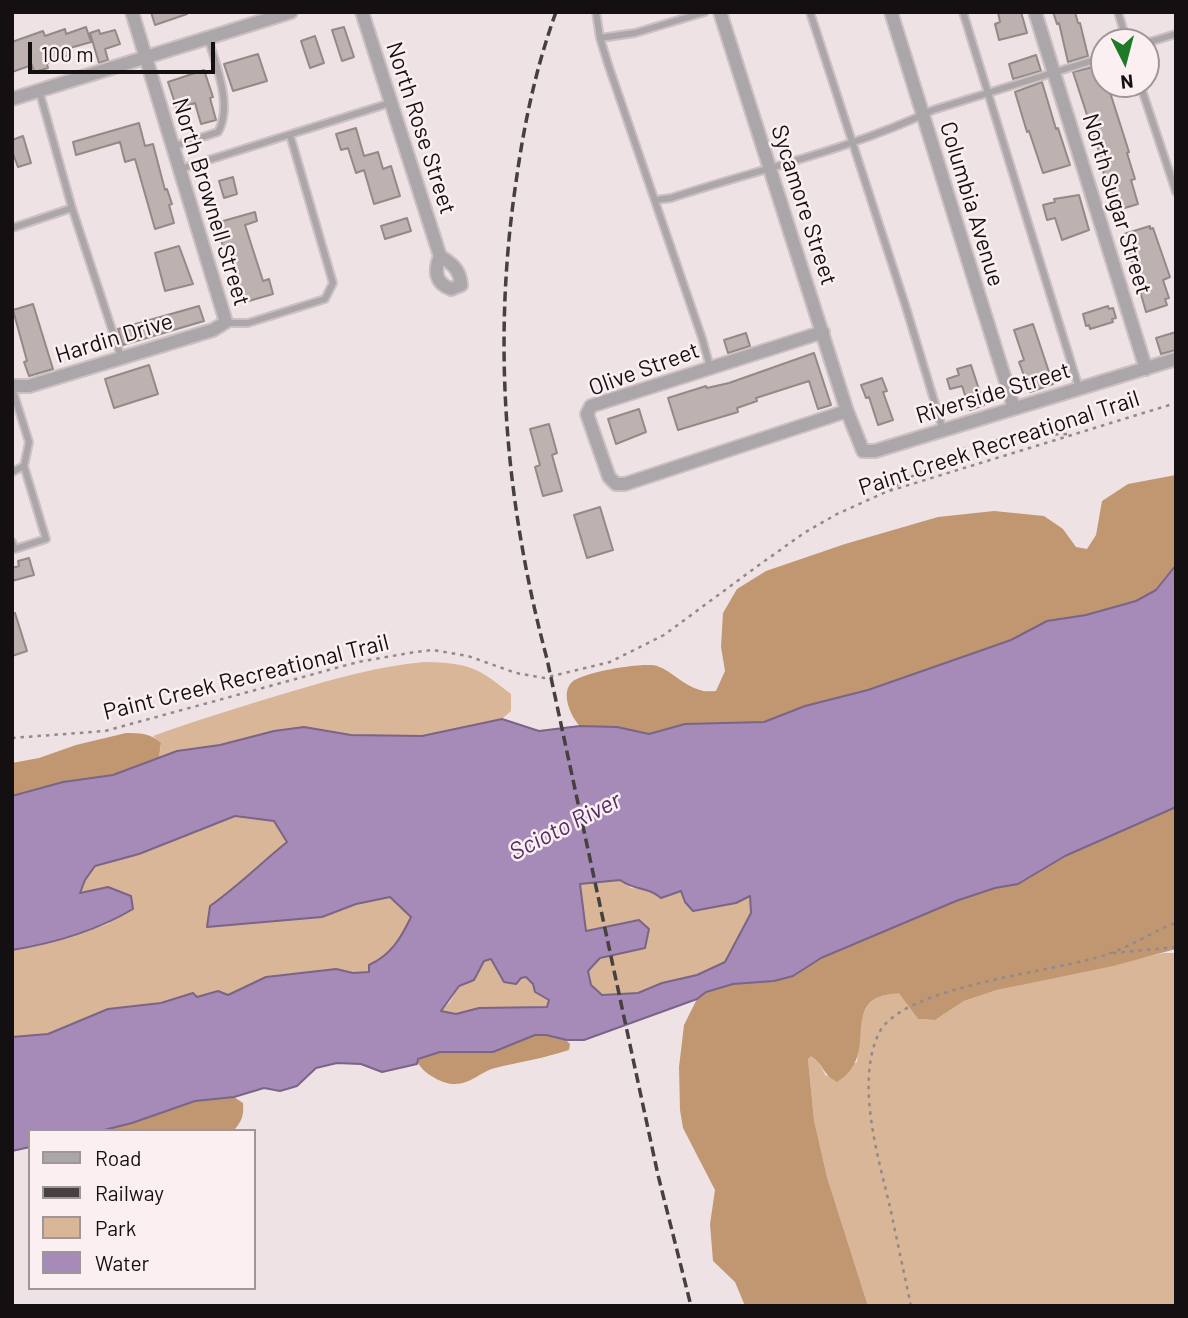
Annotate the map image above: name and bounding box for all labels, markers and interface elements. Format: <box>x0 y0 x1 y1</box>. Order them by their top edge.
scale bar <box>32 28 219 72</box>
north arrow <box>1090 28 1160 98</box>
street label: North Rose Street <box>380 38 462 218</box>
text: 100 m <box>41 41 94 66</box>
text: N <box>1120 70 1135 94</box>
street label: North Brownell Street <box>166 95 256 309</box>
street label: North Sugar Street <box>1076 110 1158 298</box>
street label: Columbia Avenue <box>934 118 1010 290</box>
street label: Sycamore Street <box>765 121 843 289</box>
street label: Hardin Drive <box>52 307 176 369</box>
street label: Olive Street <box>585 336 703 402</box>
street label: Riverside Street <box>912 356 1074 430</box>
street label: Paint Creek Recreational Trail <box>855 385 1143 501</box>
street label: Paint Creek Recreational Trail <box>100 628 392 726</box>
water label: Scioto River <box>504 786 626 866</box>
legend <box>28 1129 256 1290</box>
text: Road <box>95 1145 141 1170</box>
text: Railway <box>95 1180 164 1205</box>
text: Park <box>95 1215 136 1240</box>
text: Water <box>95 1250 149 1275</box>

